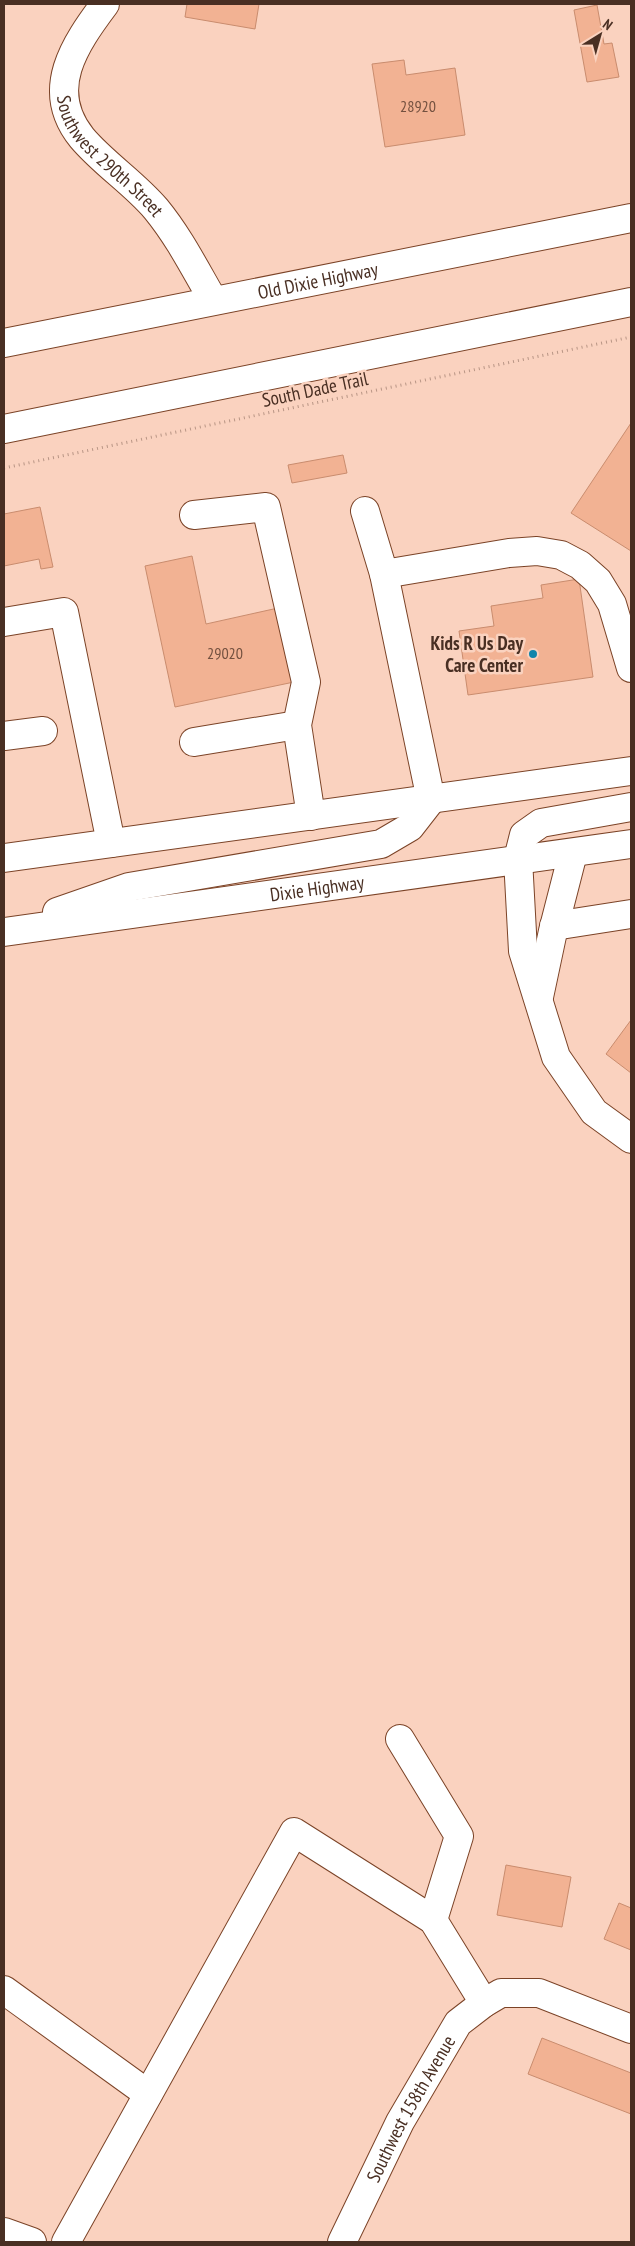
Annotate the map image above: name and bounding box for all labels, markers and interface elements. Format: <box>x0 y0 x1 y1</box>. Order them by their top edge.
north arrow <box>575 10 625 60</box>
text: N <box>599 15 616 34</box>
street label: Southwest 290th Street <box>52 94 170 222</box>
house number: 28920 <box>400 96 436 116</box>
street label: Old Dixie Highway <box>256 257 381 304</box>
street label: South Dade Trail <box>260 366 371 412</box>
place label: Kids R Us Day Care Center <box>430 631 523 677</box>
house number: 29020 <box>207 643 243 663</box>
marker: Kids R Us Day Care Center <box>527 648 539 660</box>
street label: Dixie Highway <box>268 869 366 907</box>
street label: Southwest 158th Avenue <box>361 2031 460 2186</box>

